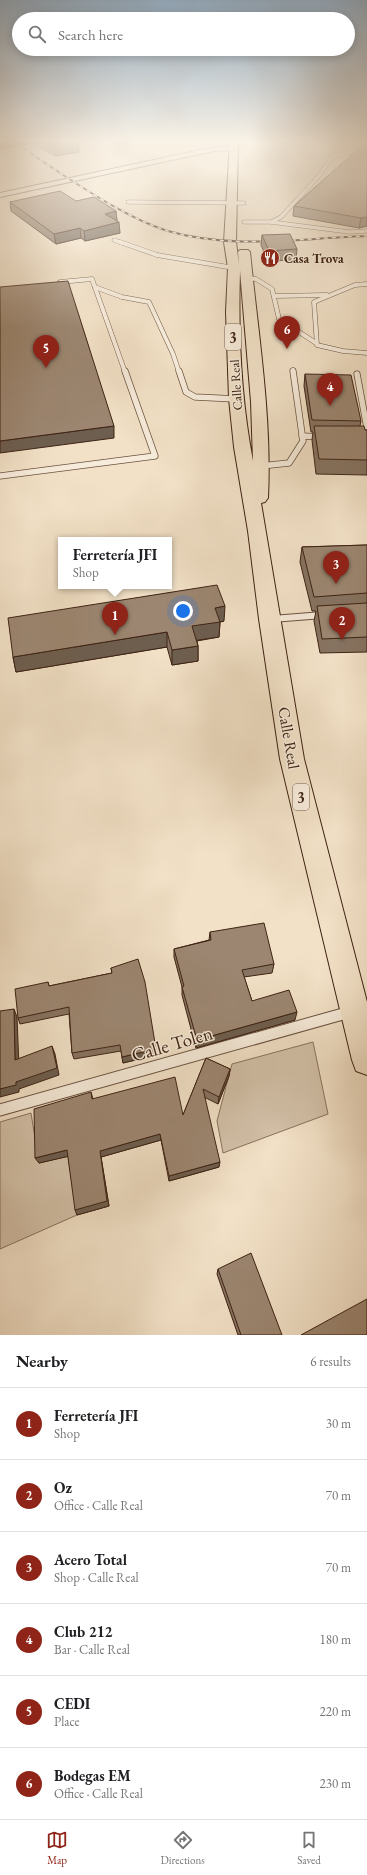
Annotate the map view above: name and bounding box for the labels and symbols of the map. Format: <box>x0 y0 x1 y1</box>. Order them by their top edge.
restaurant icon: Casa Trova <box>259 247 281 269</box>
place label: Casa Trova <box>284 250 344 267</box>
pin: 6 <box>274 316 300 349</box>
road number: 3 <box>225 324 241 350</box>
pin: 5 <box>33 335 59 368</box>
street label: Calle Real <box>226 359 246 411</box>
pin: 4 <box>317 373 343 406</box>
pin: 3 <box>323 551 349 584</box>
your location <box>173 601 193 621</box>
pin: 1 <box>102 602 128 635</box>
pin: 2 <box>329 607 355 640</box>
street label: Calle Real <box>273 705 305 771</box>
road number: 3 <box>293 784 309 810</box>
street label: Calle Tolen <box>129 1021 215 1067</box>

